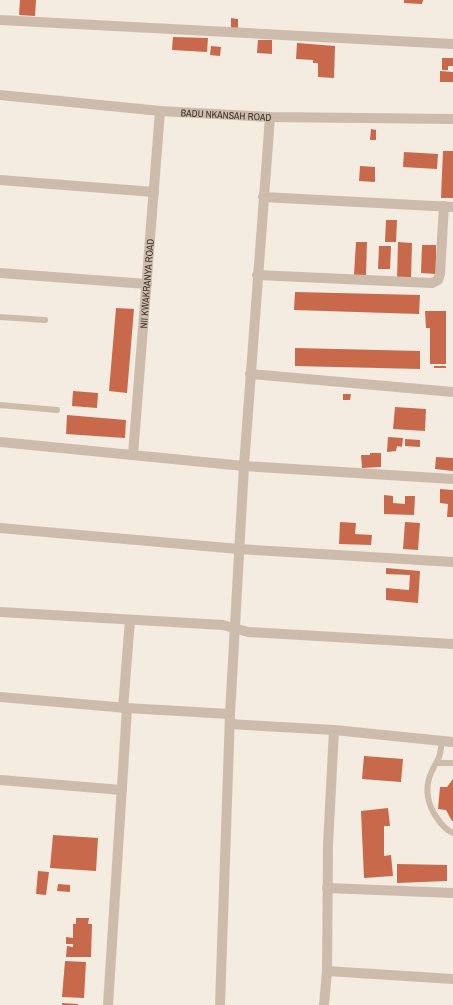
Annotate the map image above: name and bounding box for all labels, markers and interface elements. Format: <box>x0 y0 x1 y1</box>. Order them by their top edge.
street label: BADU NKANSAH ROAD <box>180 106 272 124</box>
street label: NII KWAKRANYA ROAD <box>137 238 157 329</box>

